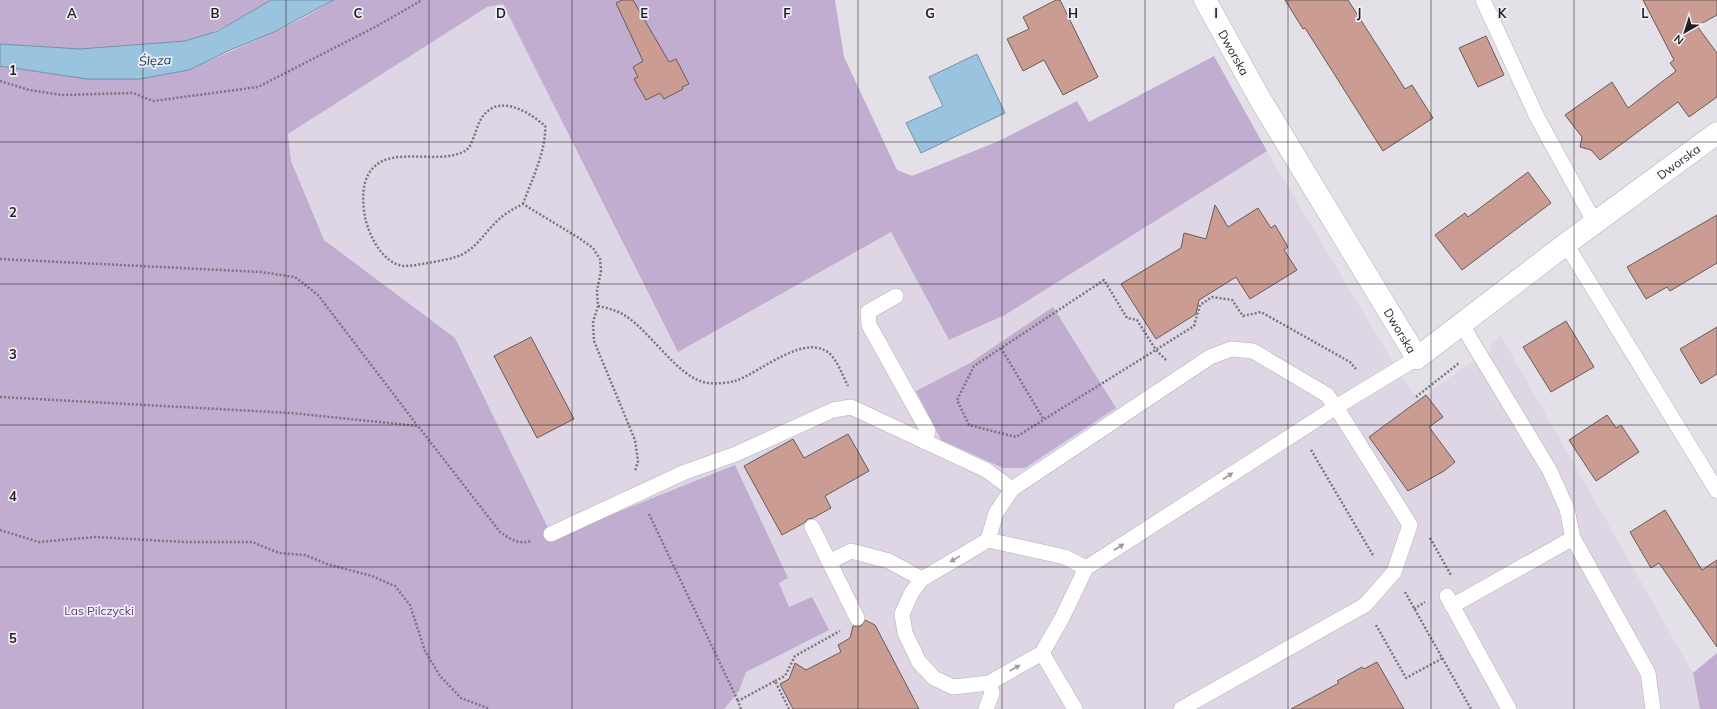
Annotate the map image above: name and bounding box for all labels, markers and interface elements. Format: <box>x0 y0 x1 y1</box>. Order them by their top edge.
text: A <box>67 5 77 21</box>
text: B <box>211 5 220 21</box>
text: C <box>354 5 363 21</box>
text: D <box>496 5 506 21</box>
text: E <box>640 5 648 21</box>
text: F <box>783 5 791 21</box>
text: G <box>925 5 935 21</box>
text: H <box>1068 5 1078 21</box>
text: I <box>1214 5 1218 21</box>
text: J <box>1357 5 1361 21</box>
text: K <box>1498 5 1508 21</box>
text: L <box>1641 5 1649 21</box>
north arrow <box>1665 12 1705 52</box>
street label: Dworska <box>1216 27 1253 78</box>
text: N <box>1671 32 1686 48</box>
water label: Ślęza <box>138 51 172 69</box>
text: 1 <box>9 62 17 78</box>
street label: Dworska <box>1654 141 1703 182</box>
text: 2 <box>9 204 17 220</box>
street label: Dworska <box>1381 305 1420 356</box>
text: 3 <box>9 346 17 362</box>
one-way arrow <box>1222 473 1234 480</box>
text: 4 <box>9 488 17 504</box>
one-way arrow <box>1114 543 1124 551</box>
one-way arrow <box>949 556 961 563</box>
park label: Las Pilczycki <box>64 603 134 618</box>
text: 5 <box>9 630 17 646</box>
one-way arrow <box>1010 664 1020 672</box>

